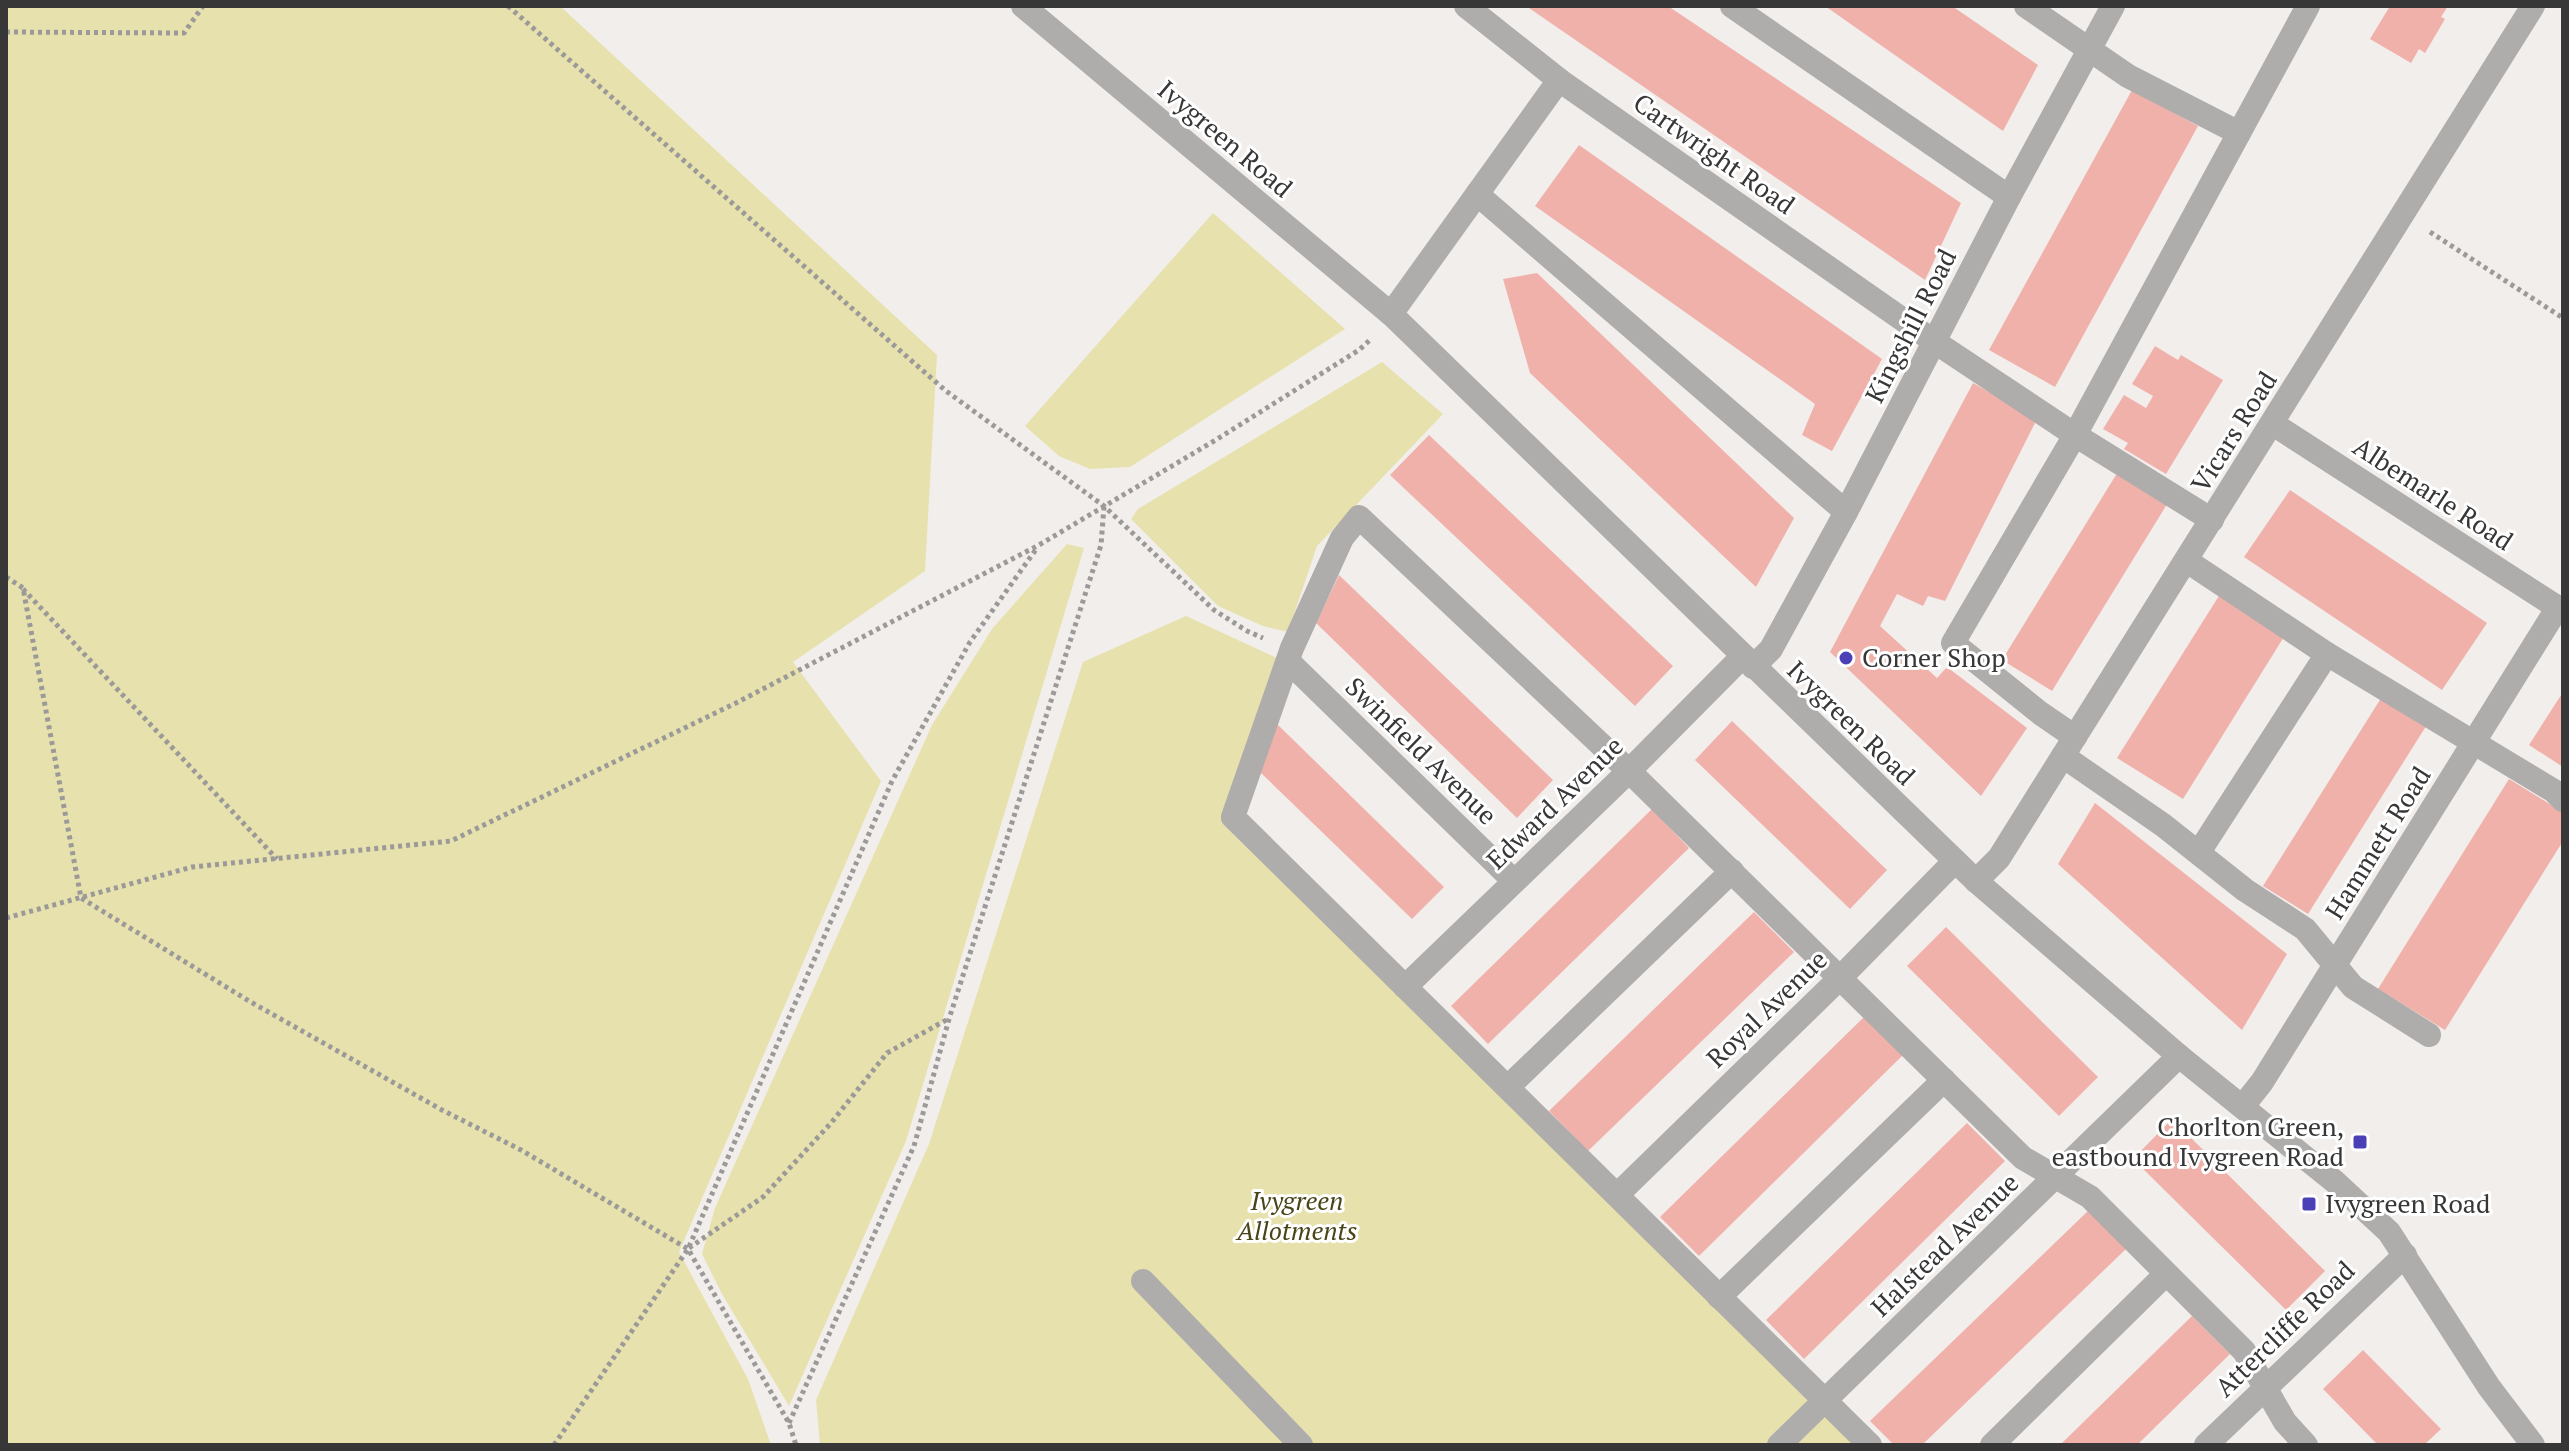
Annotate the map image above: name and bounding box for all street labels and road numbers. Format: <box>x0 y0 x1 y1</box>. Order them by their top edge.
street label: Ivygreen Road <box>1151 72 1300 204</box>
street label: Cartwright Road <box>1627 85 1802 221</box>
street label: Kingshill Road <box>1857 243 1963 408</box>
street label: Vicars Road <box>2183 365 2284 498</box>
street label: Albemarle Road <box>2347 429 2520 557</box>
street label: Ivygreen Road <box>1780 653 1923 792</box>
street label: Swinfield Avenue <box>1339 669 1505 831</box>
street label: Edward Avenue <box>1479 729 1630 876</box>
street label: Hammett Road <box>2317 760 2438 925</box>
street label: Royal Avenue <box>1699 942 1834 1074</box>
street label: Halstead Avenue <box>1863 1165 2025 1323</box>
street label: Attercliffe Road <box>2207 1253 2361 1403</box>

